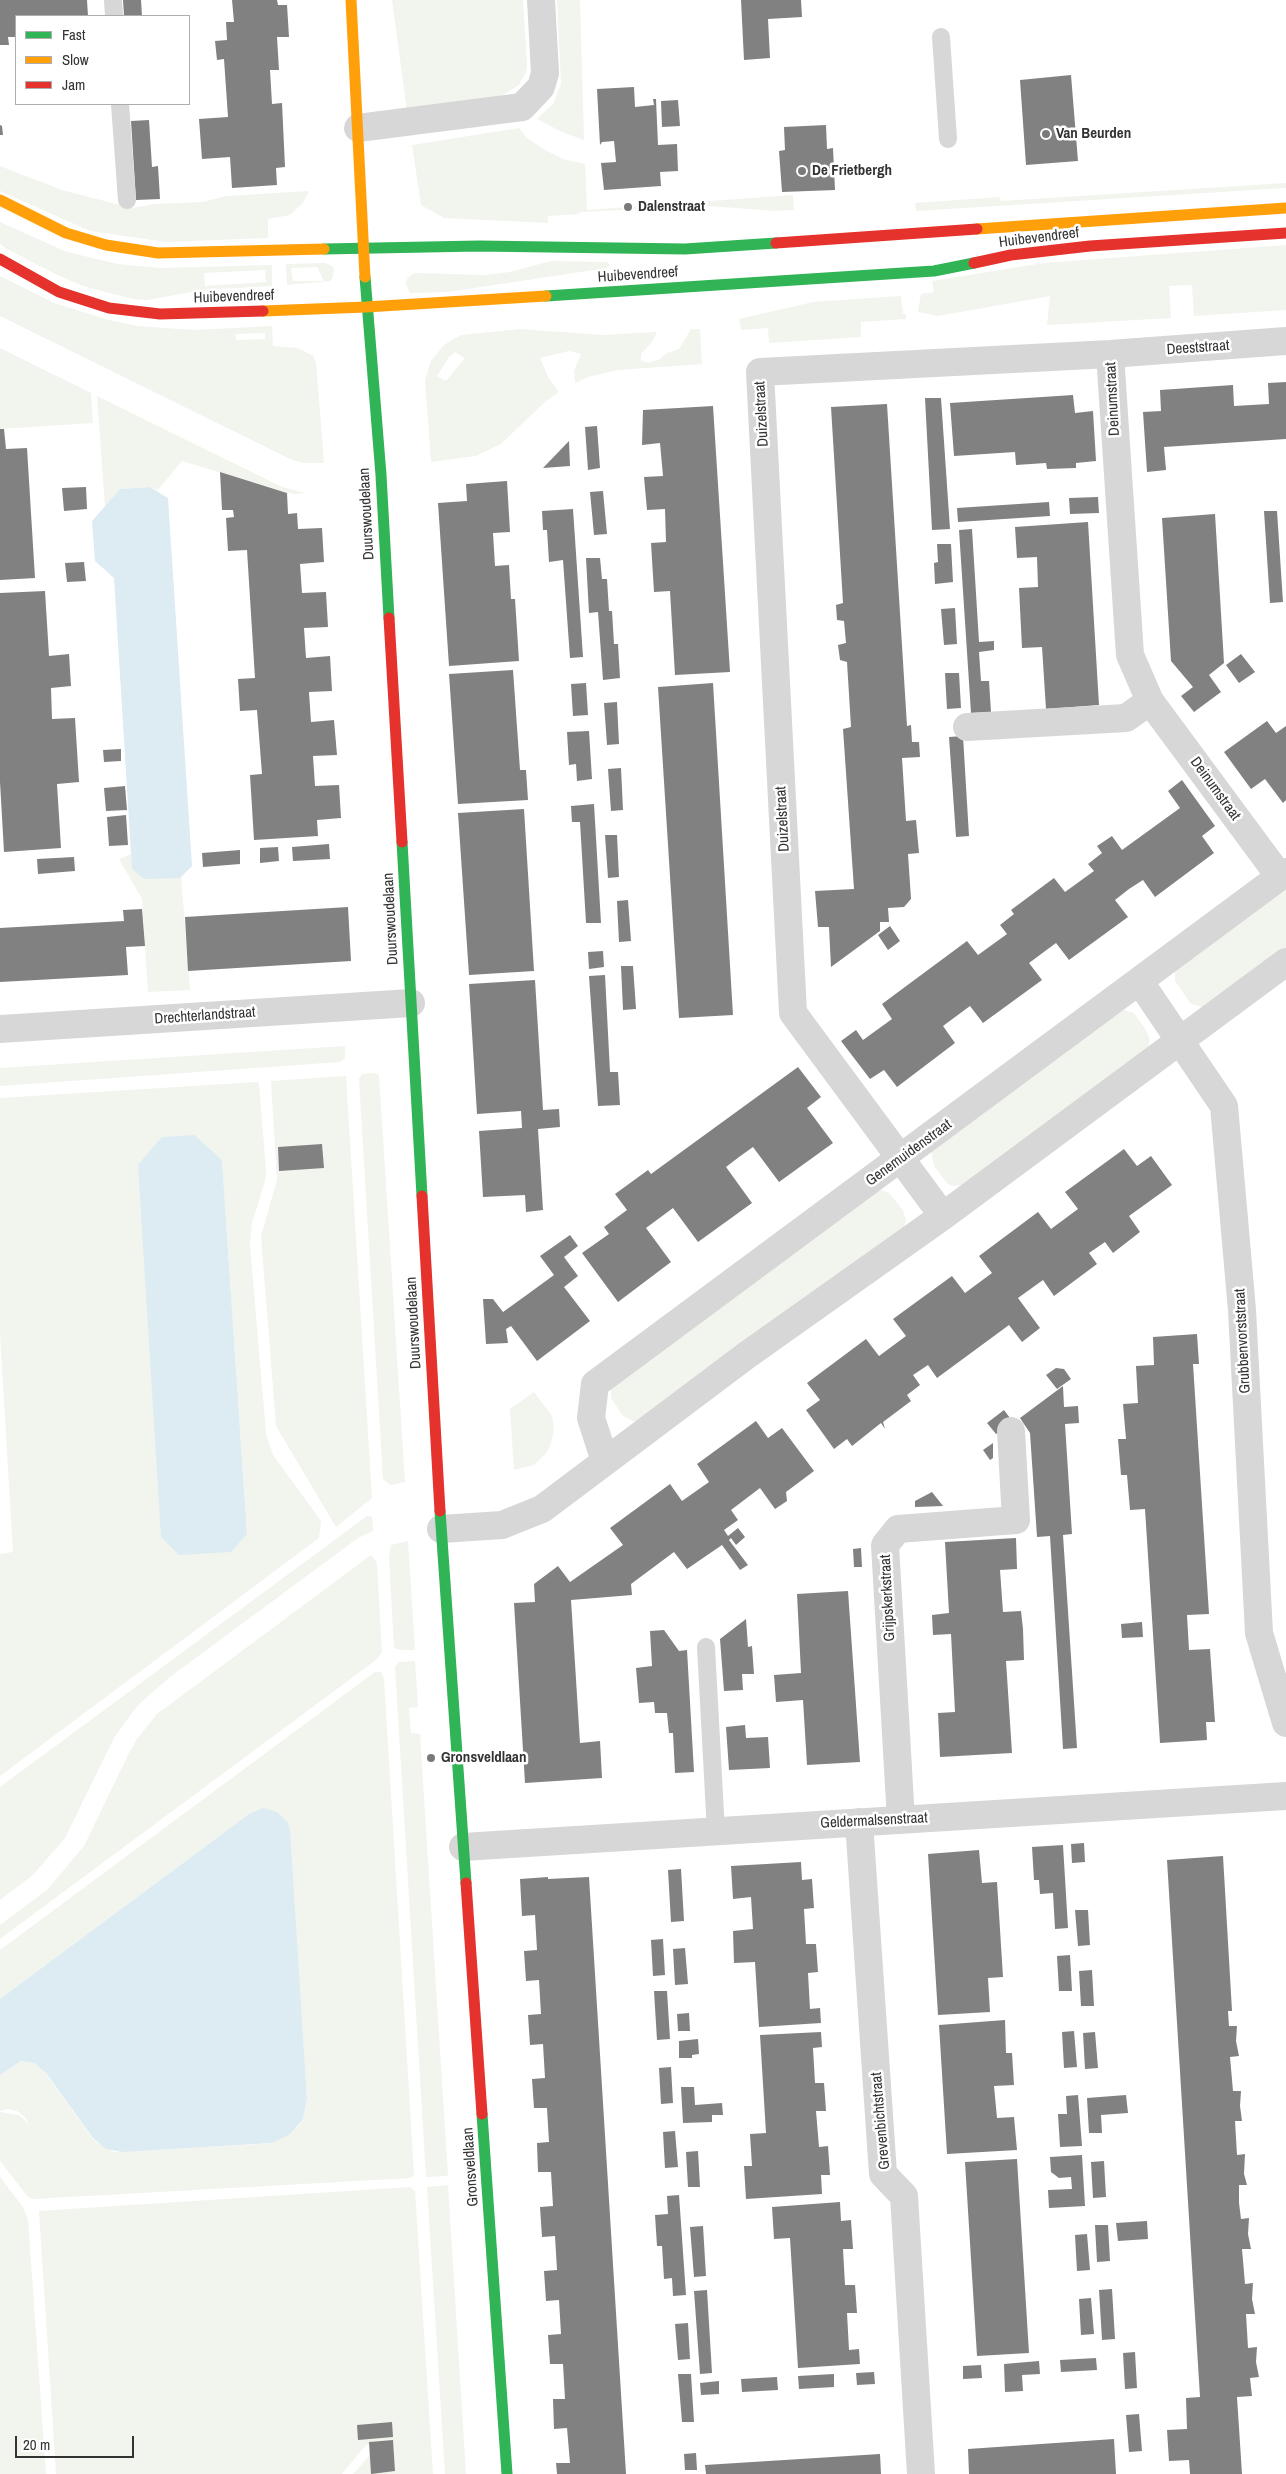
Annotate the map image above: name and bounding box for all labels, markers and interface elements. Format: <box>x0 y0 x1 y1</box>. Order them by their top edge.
legend <box>15 15 190 105</box>
text: Fast <box>62 24 85 45</box>
text: Slow <box>62 49 89 70</box>
text: Jam <box>62 74 85 95</box>
place label: Van Beurden <box>1056 125 1131 143</box>
marker: Van Beurden <box>1040 128 1052 140</box>
place label: De Frietbergh <box>812 162 892 180</box>
marker: De Frietbergh <box>796 165 808 177</box>
place label: Dalenstraat <box>638 198 705 216</box>
marker: Dalenstraat <box>622 201 634 213</box>
street label: Huibevendreef <box>998 224 1080 252</box>
street label: Huibevendreef <box>597 263 679 287</box>
street label: Huibevendreef <box>193 287 275 307</box>
street label: Deeststraat <box>1166 337 1230 359</box>
street label: Deinumstraat <box>1102 362 1124 436</box>
street label: Duizelstraat <box>751 381 773 447</box>
street label: Duurswoudelaan <box>356 467 378 561</box>
street label: Deinumstraat <box>1186 754 1244 824</box>
street label: Duizelstraat <box>772 786 794 852</box>
street label: Duurswoudelaan <box>380 872 402 966</box>
street label: Drechterlandstraat <box>154 1003 256 1029</box>
street label: Genemuidenstraat <box>862 1116 956 1190</box>
street label: Duurswoudelaan <box>403 1276 425 1370</box>
street label: Grubbenvorststraat <box>1231 1288 1255 1394</box>
street label: Grijpskerkstraat <box>877 1554 899 1642</box>
place label: Gronsveldlaan <box>441 1749 526 1767</box>
marker: Gronsveldlaan <box>425 1752 437 1764</box>
street label: Geldermalsenstraat <box>820 1809 928 1833</box>
street label: Grevenbichtstraat <box>868 2072 894 2170</box>
street label: Gronsveldlaan <box>459 2127 483 2207</box>
scale bar <box>18 2426 136 2458</box>
text: 20 m <box>23 2434 50 2455</box>

